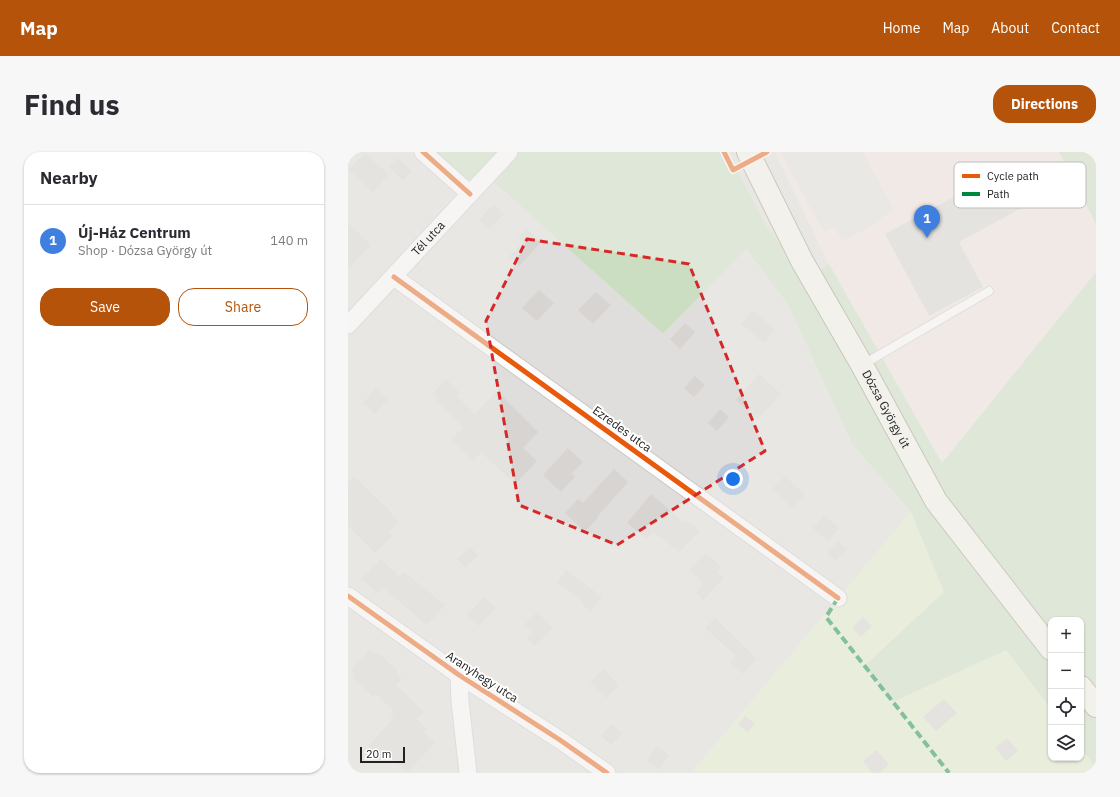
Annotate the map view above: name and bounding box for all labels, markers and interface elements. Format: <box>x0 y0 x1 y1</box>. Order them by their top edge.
text: Map <box>20 16 58 40</box>
text: Home <box>883 19 920 37</box>
text: Map <box>942 19 969 37</box>
text: About <box>991 19 1029 37</box>
text: Contact <box>1051 19 1100 37</box>
button: Directions <box>993 85 1096 123</box>
text: Find us <box>24 86 120 123</box>
legend <box>954 162 1086 208</box>
text: Nearby <box>40 167 98 189</box>
text: Cycle path <box>987 169 1039 183</box>
text: Path <box>987 187 1010 201</box>
pin: 1 <box>914 205 940 238</box>
street label: Tél utca <box>408 217 448 259</box>
text: Új-Ház Centrum <box>78 223 191 242</box>
text: 1 <box>49 232 57 249</box>
text: 140 m <box>270 232 308 249</box>
text: Shop · Dózsa György út <box>78 242 212 259</box>
button: Save <box>40 288 170 326</box>
button: Share <box>178 288 308 326</box>
street label: Dózsa György út <box>859 367 914 451</box>
street label: Ezredes utca <box>590 402 655 455</box>
your location <box>723 469 743 489</box>
map controls <box>1048 617 1084 761</box>
button: + <box>1048 617 1084 653</box>
street label: Aranyhegy utca <box>443 648 522 706</box>
button: − <box>1048 653 1084 689</box>
button: locate <box>1048 689 1084 725</box>
button: layers <box>1048 725 1084 761</box>
scale bar <box>360 745 405 764</box>
text: 20 m <box>366 747 391 761</box>

